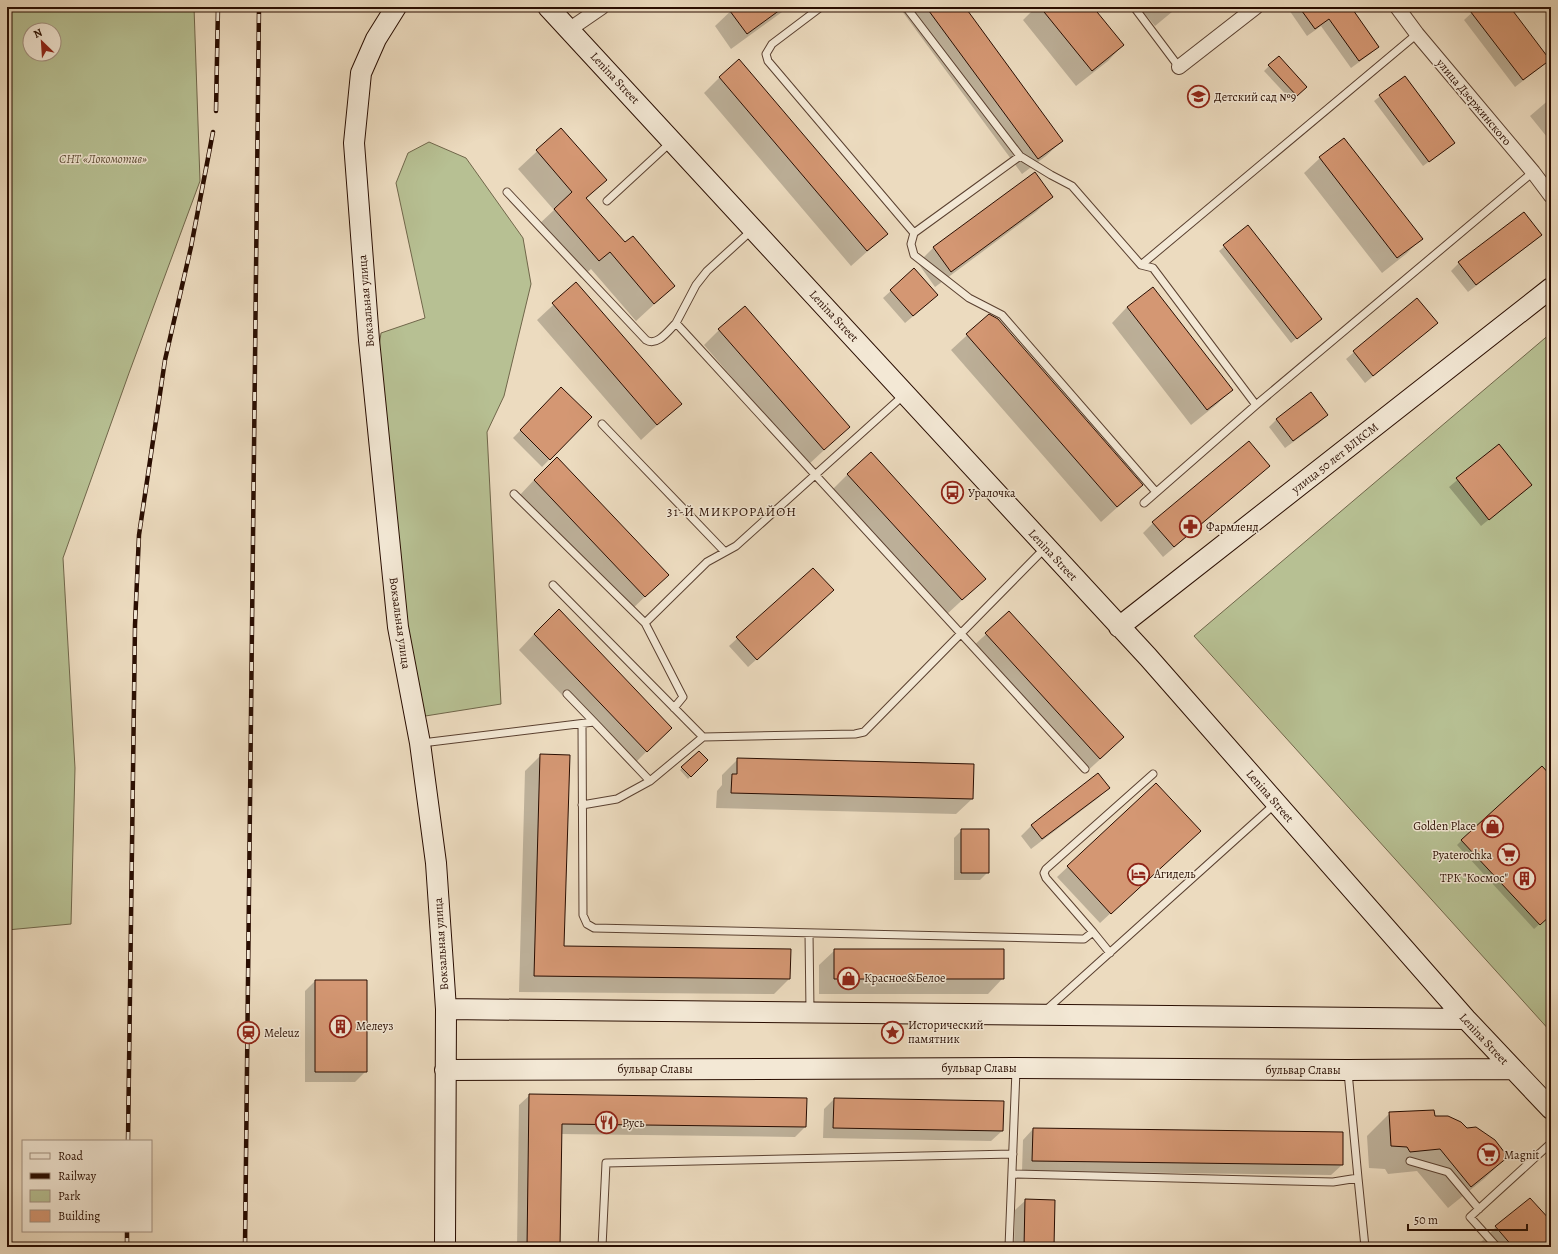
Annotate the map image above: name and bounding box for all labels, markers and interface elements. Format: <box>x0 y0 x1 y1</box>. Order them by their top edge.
north arrow <box>22 22 62 62</box>
text: N <box>31 25 45 42</box>
street label: Lenina Street <box>587 49 643 107</box>
street label: улица Дзержинского <box>1432 54 1515 149</box>
school or university icon: Детский сад №9 <box>1186 84 1212 110</box>
place label: Детский сад №9 <box>1214 89 1296 105</box>
park label: СНТ «Локомотив» <box>59 151 147 167</box>
street label: Вокзальная улица <box>354 254 378 348</box>
street label: Lenina Street <box>806 287 862 345</box>
street label: улица 50 лет ВЛКСМ <box>1287 419 1382 498</box>
bus stop icon: Уралочка <box>939 480 965 506</box>
place label: Уралочка <box>968 485 1016 501</box>
district label: 31-Й МИКРОРАЙОН <box>667 503 797 520</box>
pharmacy icon: Фармленд <box>1177 514 1203 540</box>
place label: Фармленд <box>1206 519 1259 535</box>
street label: Lenina Street <box>1025 526 1081 584</box>
street label: Вокзальная улица <box>386 576 414 670</box>
street label: Lenina Street <box>1242 766 1298 826</box>
shop icon: Golden Place <box>1479 813 1505 839</box>
place label: Golden Place <box>1413 818 1476 834</box>
supermarket icon: Pyaterochka <box>1495 842 1521 868</box>
place label: Pyaterochka <box>1432 847 1492 863</box>
hotel icon: Агидель <box>1126 861 1152 887</box>
building icon: ТРК "Космос" <box>1511 865 1537 891</box>
place label: Агидель <box>1153 866 1196 882</box>
place label: ТРК "Космос" <box>1440 870 1508 886</box>
street label: Вокзальная улица <box>430 897 452 991</box>
shop icon: Красное&Белое <box>835 965 861 991</box>
place label: Красное&Белое <box>864 970 946 986</box>
street label: Lenina Street <box>1456 1010 1512 1068</box>
building icon: Мелеуз <box>328 1013 354 1039</box>
place label: Исторический памятник <box>908 1017 983 1047</box>
place label: Мелеуз <box>356 1018 393 1034</box>
place icon: Исторический памятник <box>880 1019 906 1045</box>
station icon: Meleuz <box>235 1020 261 1046</box>
place label: Meleuz <box>264 1025 300 1041</box>
street label: бульвар Славы <box>941 1060 1017 1076</box>
street label: бульвар Славы <box>617 1061 693 1077</box>
street label: бульвар Славы <box>1265 1062 1341 1078</box>
restaurant icon: Русь <box>594 1110 620 1136</box>
place label: Русь <box>622 1115 645 1131</box>
legend <box>22 1140 152 1232</box>
supermarket icon: Magnit <box>1476 1142 1502 1168</box>
place label: Magnit <box>1504 1147 1540 1163</box>
text: Road <box>58 1148 84 1164</box>
text: Railway <box>58 1168 97 1184</box>
text: Park <box>58 1188 81 1204</box>
scale bar <box>1408 1206 1527 1232</box>
text: Building <box>58 1208 100 1224</box>
text: 50 m <box>1414 1212 1438 1228</box>

